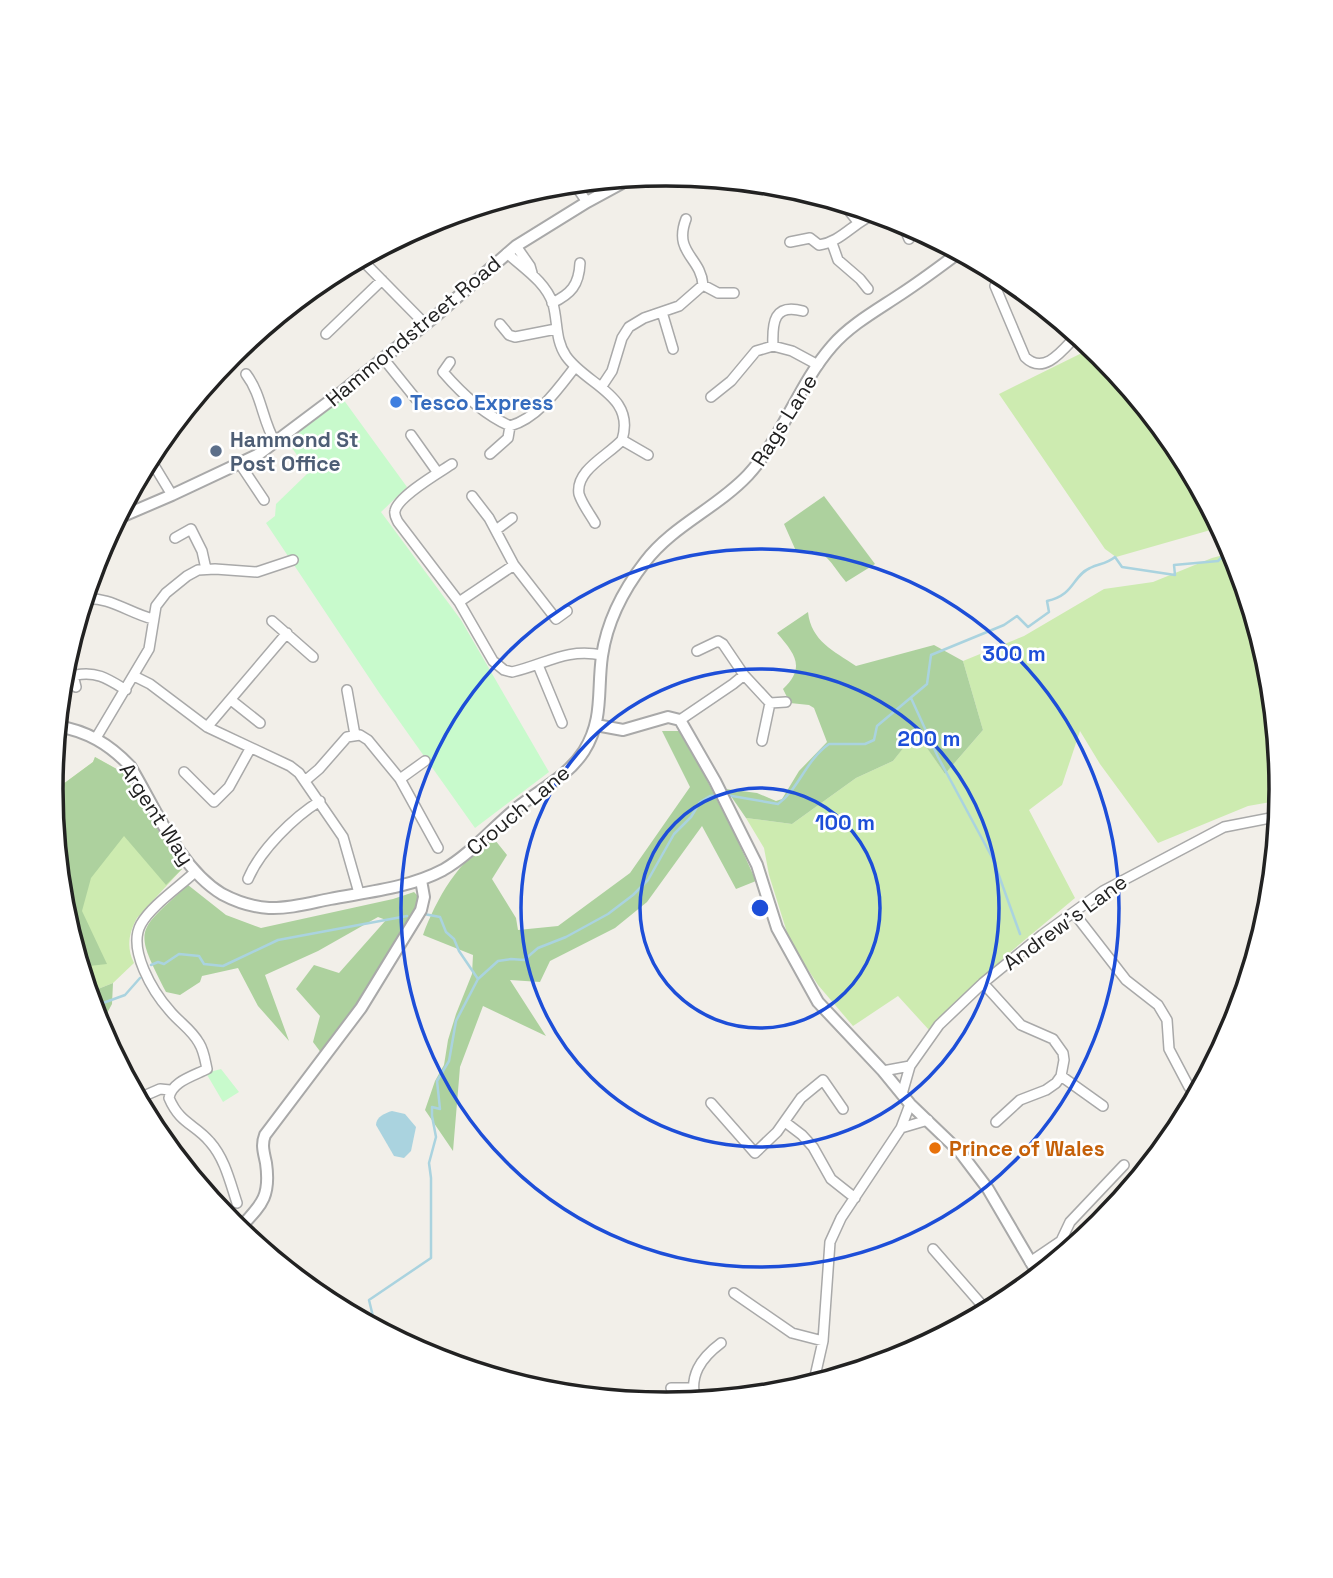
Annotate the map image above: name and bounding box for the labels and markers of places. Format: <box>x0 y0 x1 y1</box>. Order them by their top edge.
place label: Tesco Express <box>410 389 554 416</box>
marker: Tesco Express <box>388 394 404 410</box>
place label: Hammond St Post Office <box>230 426 359 477</box>
marker: Hammond St Post Office <box>208 443 224 459</box>
centre of rings <box>748 896 772 920</box>
place label: Prince of Wales <box>949 1135 1105 1162</box>
marker: Prince of Wales <box>927 1140 943 1156</box>

